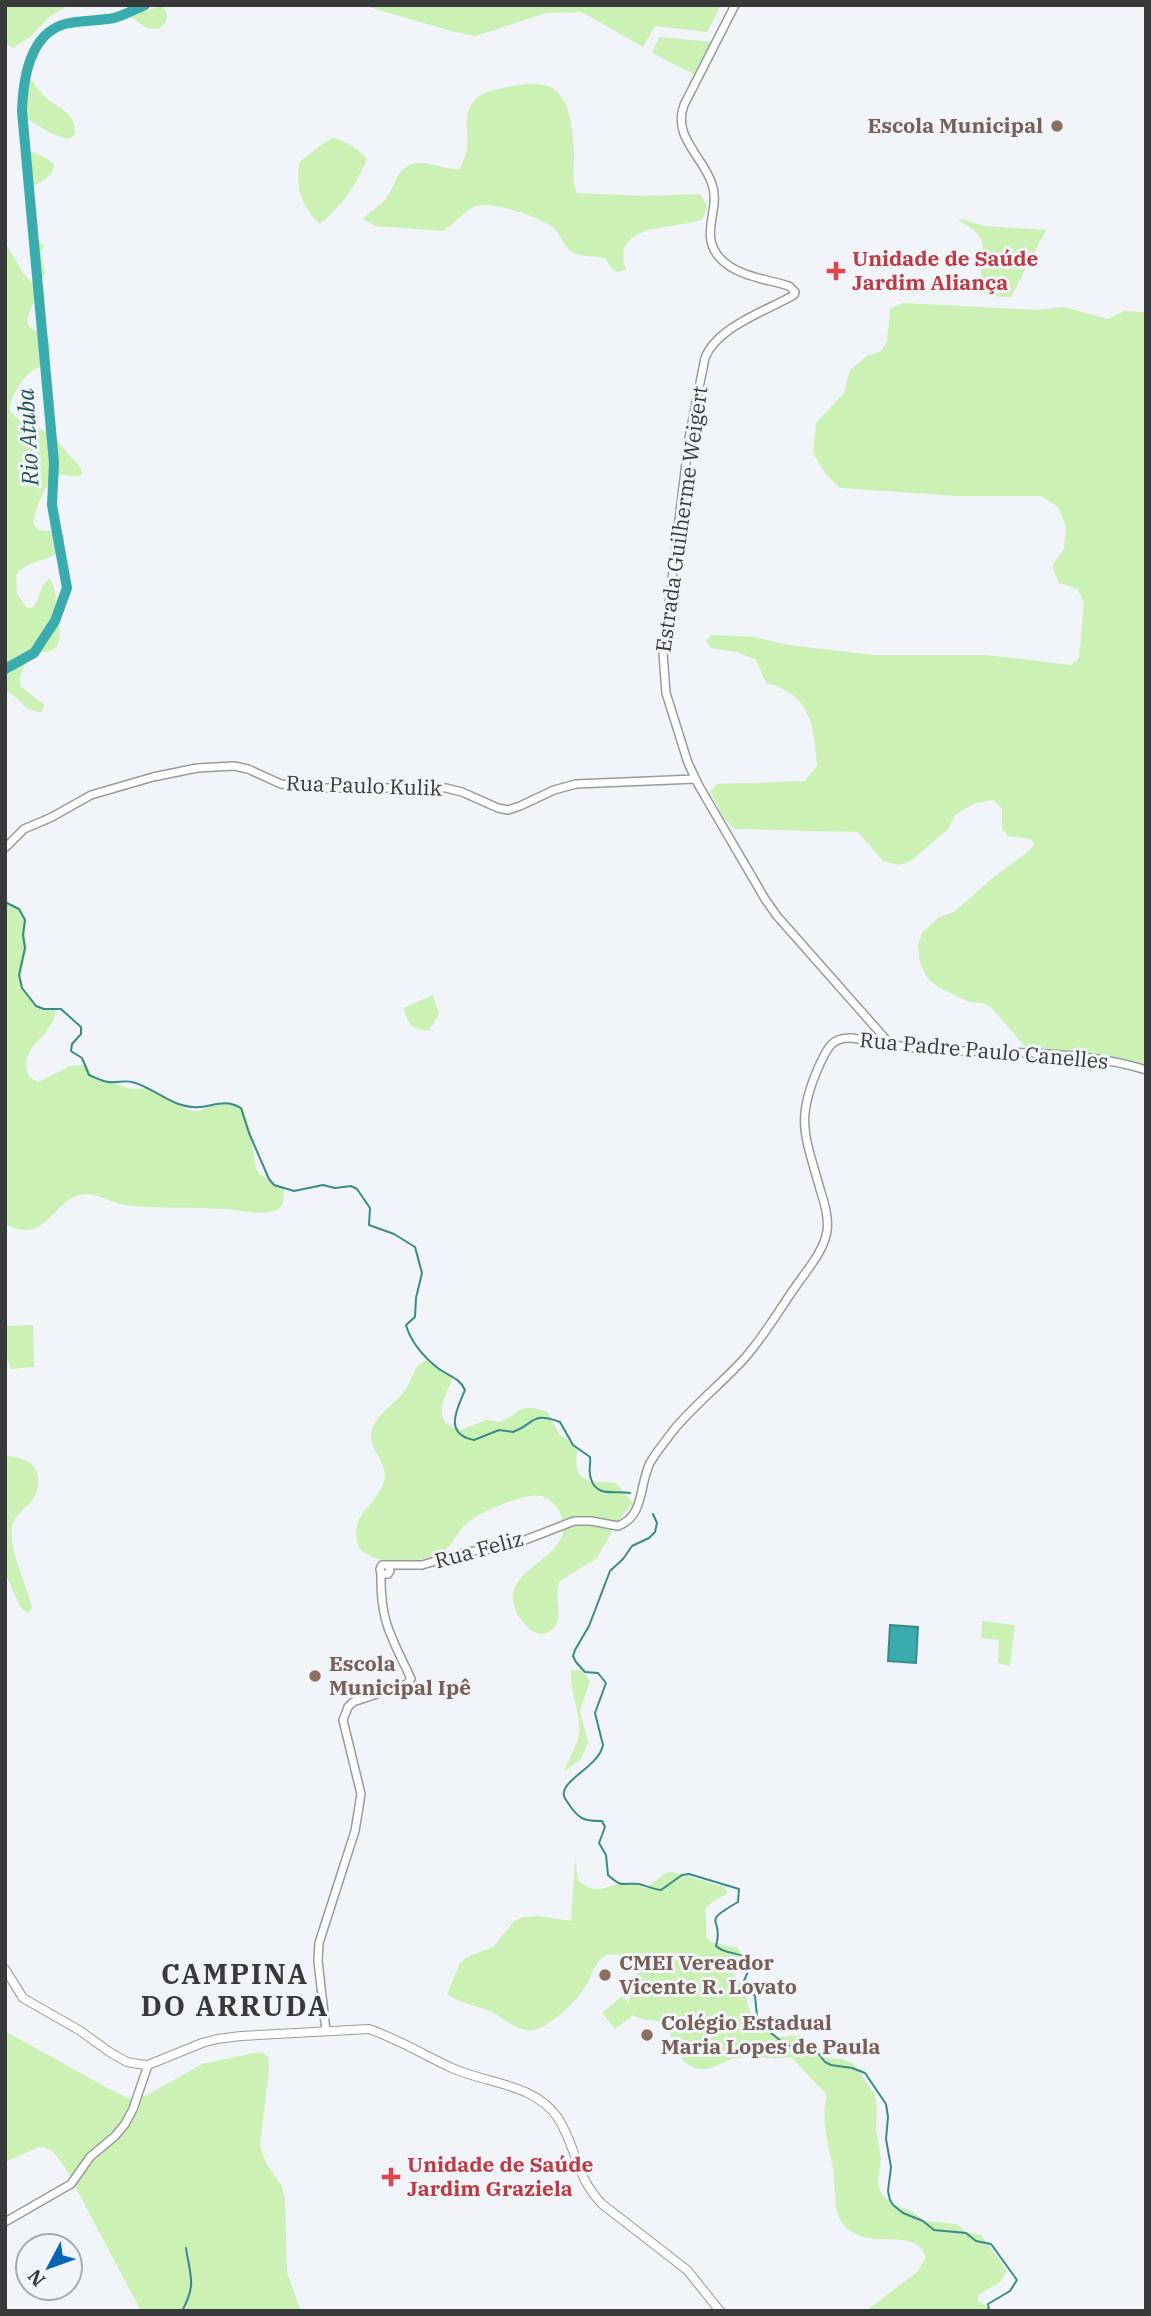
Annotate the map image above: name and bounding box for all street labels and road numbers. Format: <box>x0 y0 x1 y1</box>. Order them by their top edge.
street label: Estrada Guilherme Weigert <box>648 384 714 654</box>
street label: Rua Paulo Kulik <box>286 768 443 802</box>
street label: Rua Padre Paulo Canelles <box>859 1025 1110 1075</box>
street label: Rua Feliz <box>431 1524 526 1574</box>

